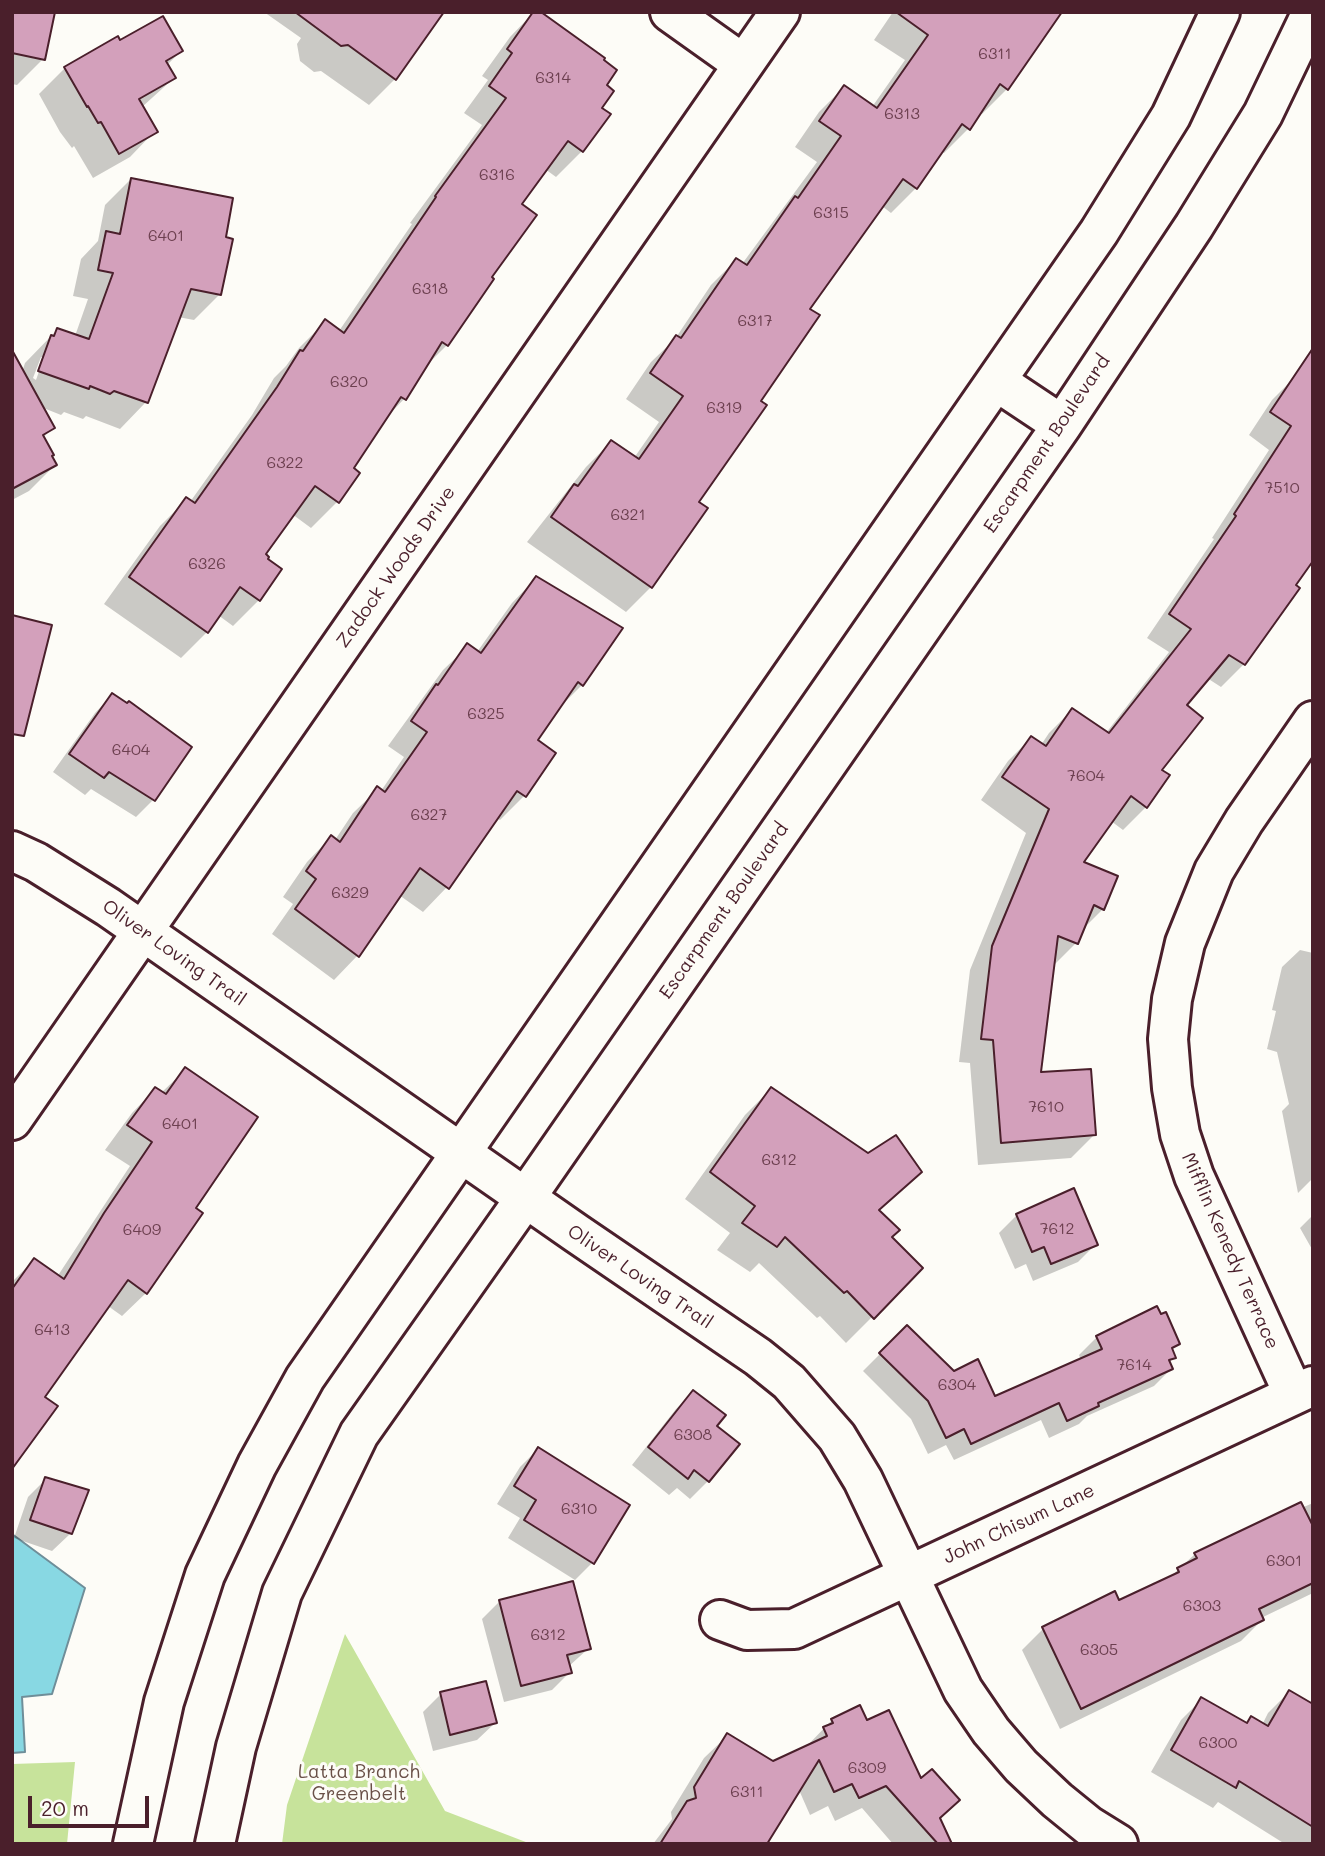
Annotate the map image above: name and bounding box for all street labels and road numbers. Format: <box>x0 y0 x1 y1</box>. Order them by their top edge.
street label: Escarpment Boulevard <box>979 351 1115 537</box>
street label: Zadock Woods Drive <box>332 482 460 652</box>
street label: Escarpment Boulevard <box>655 819 793 1003</box>
street label: Oliver Loving Trail <box>98 895 250 1011</box>
street label: Mifflin Kenedy Terrace <box>1176 1149 1284 1353</box>
street label: Oliver Loving Trail <box>563 1220 717 1334</box>
street label: John Chisum Lane <box>940 1479 1098 1569</box>

